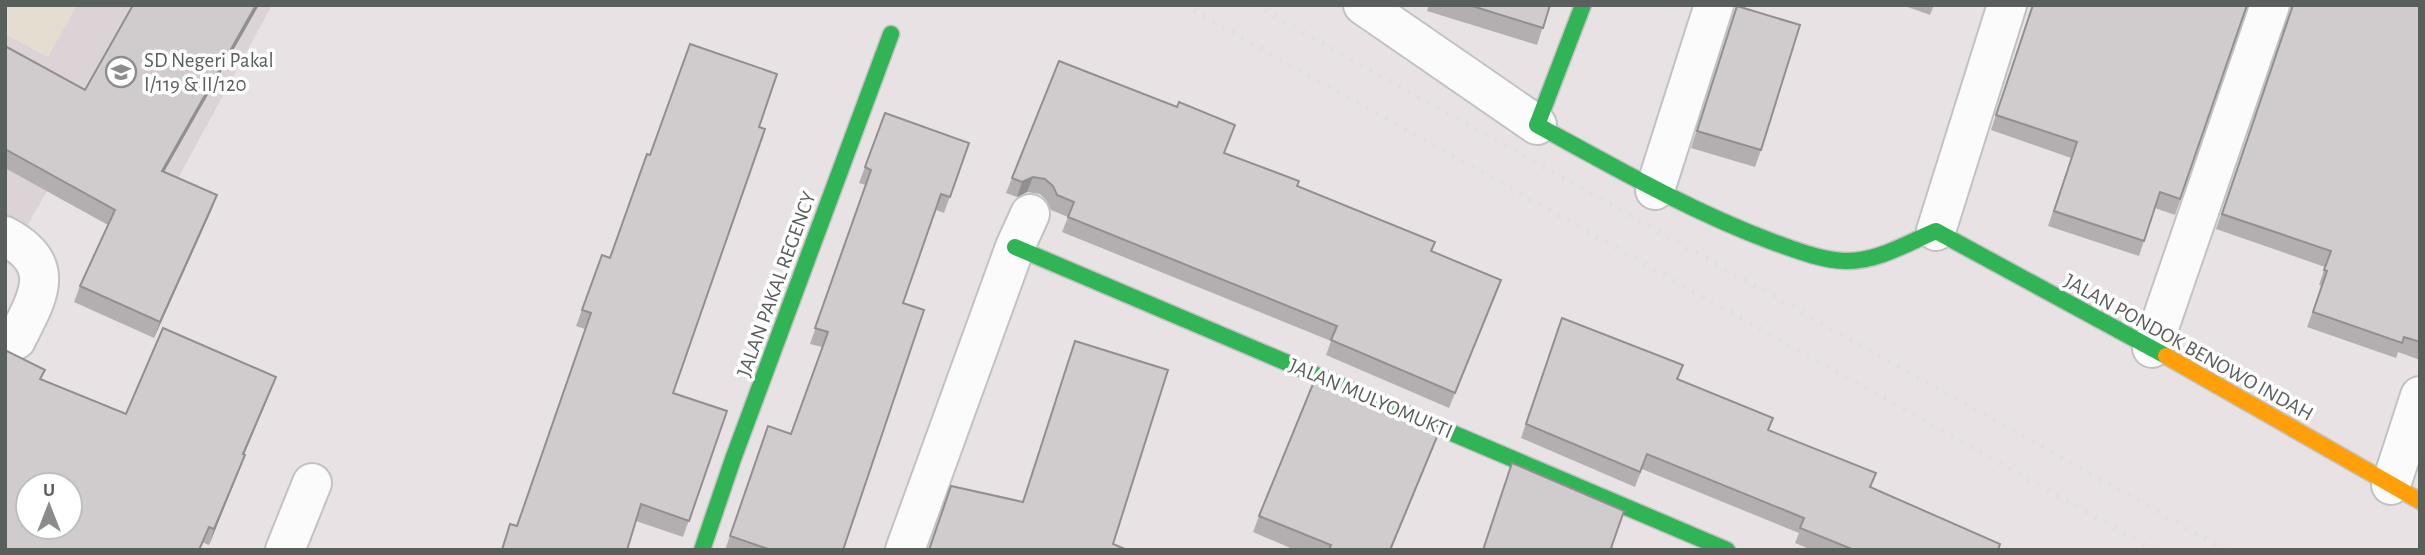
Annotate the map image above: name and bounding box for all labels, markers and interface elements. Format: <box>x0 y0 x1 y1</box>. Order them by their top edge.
place label: SD Negeri Pakal I/119 & II/120 <box>144 50 274 95</box>
school or university icon: SD Negeri Pakal I/119 & II/120 <box>104 55 138 89</box>
street label: JALAN PAKAL REGENCY <box>733 189 820 380</box>
street label: JALAN PONDOK BENOWO INDAH <box>2061 270 2317 425</box>
street label: JALAN MULYOMUKTI <box>1286 355 1456 442</box>
north arrow <box>14 471 84 541</box>
text: U <box>43 481 55 500</box>

